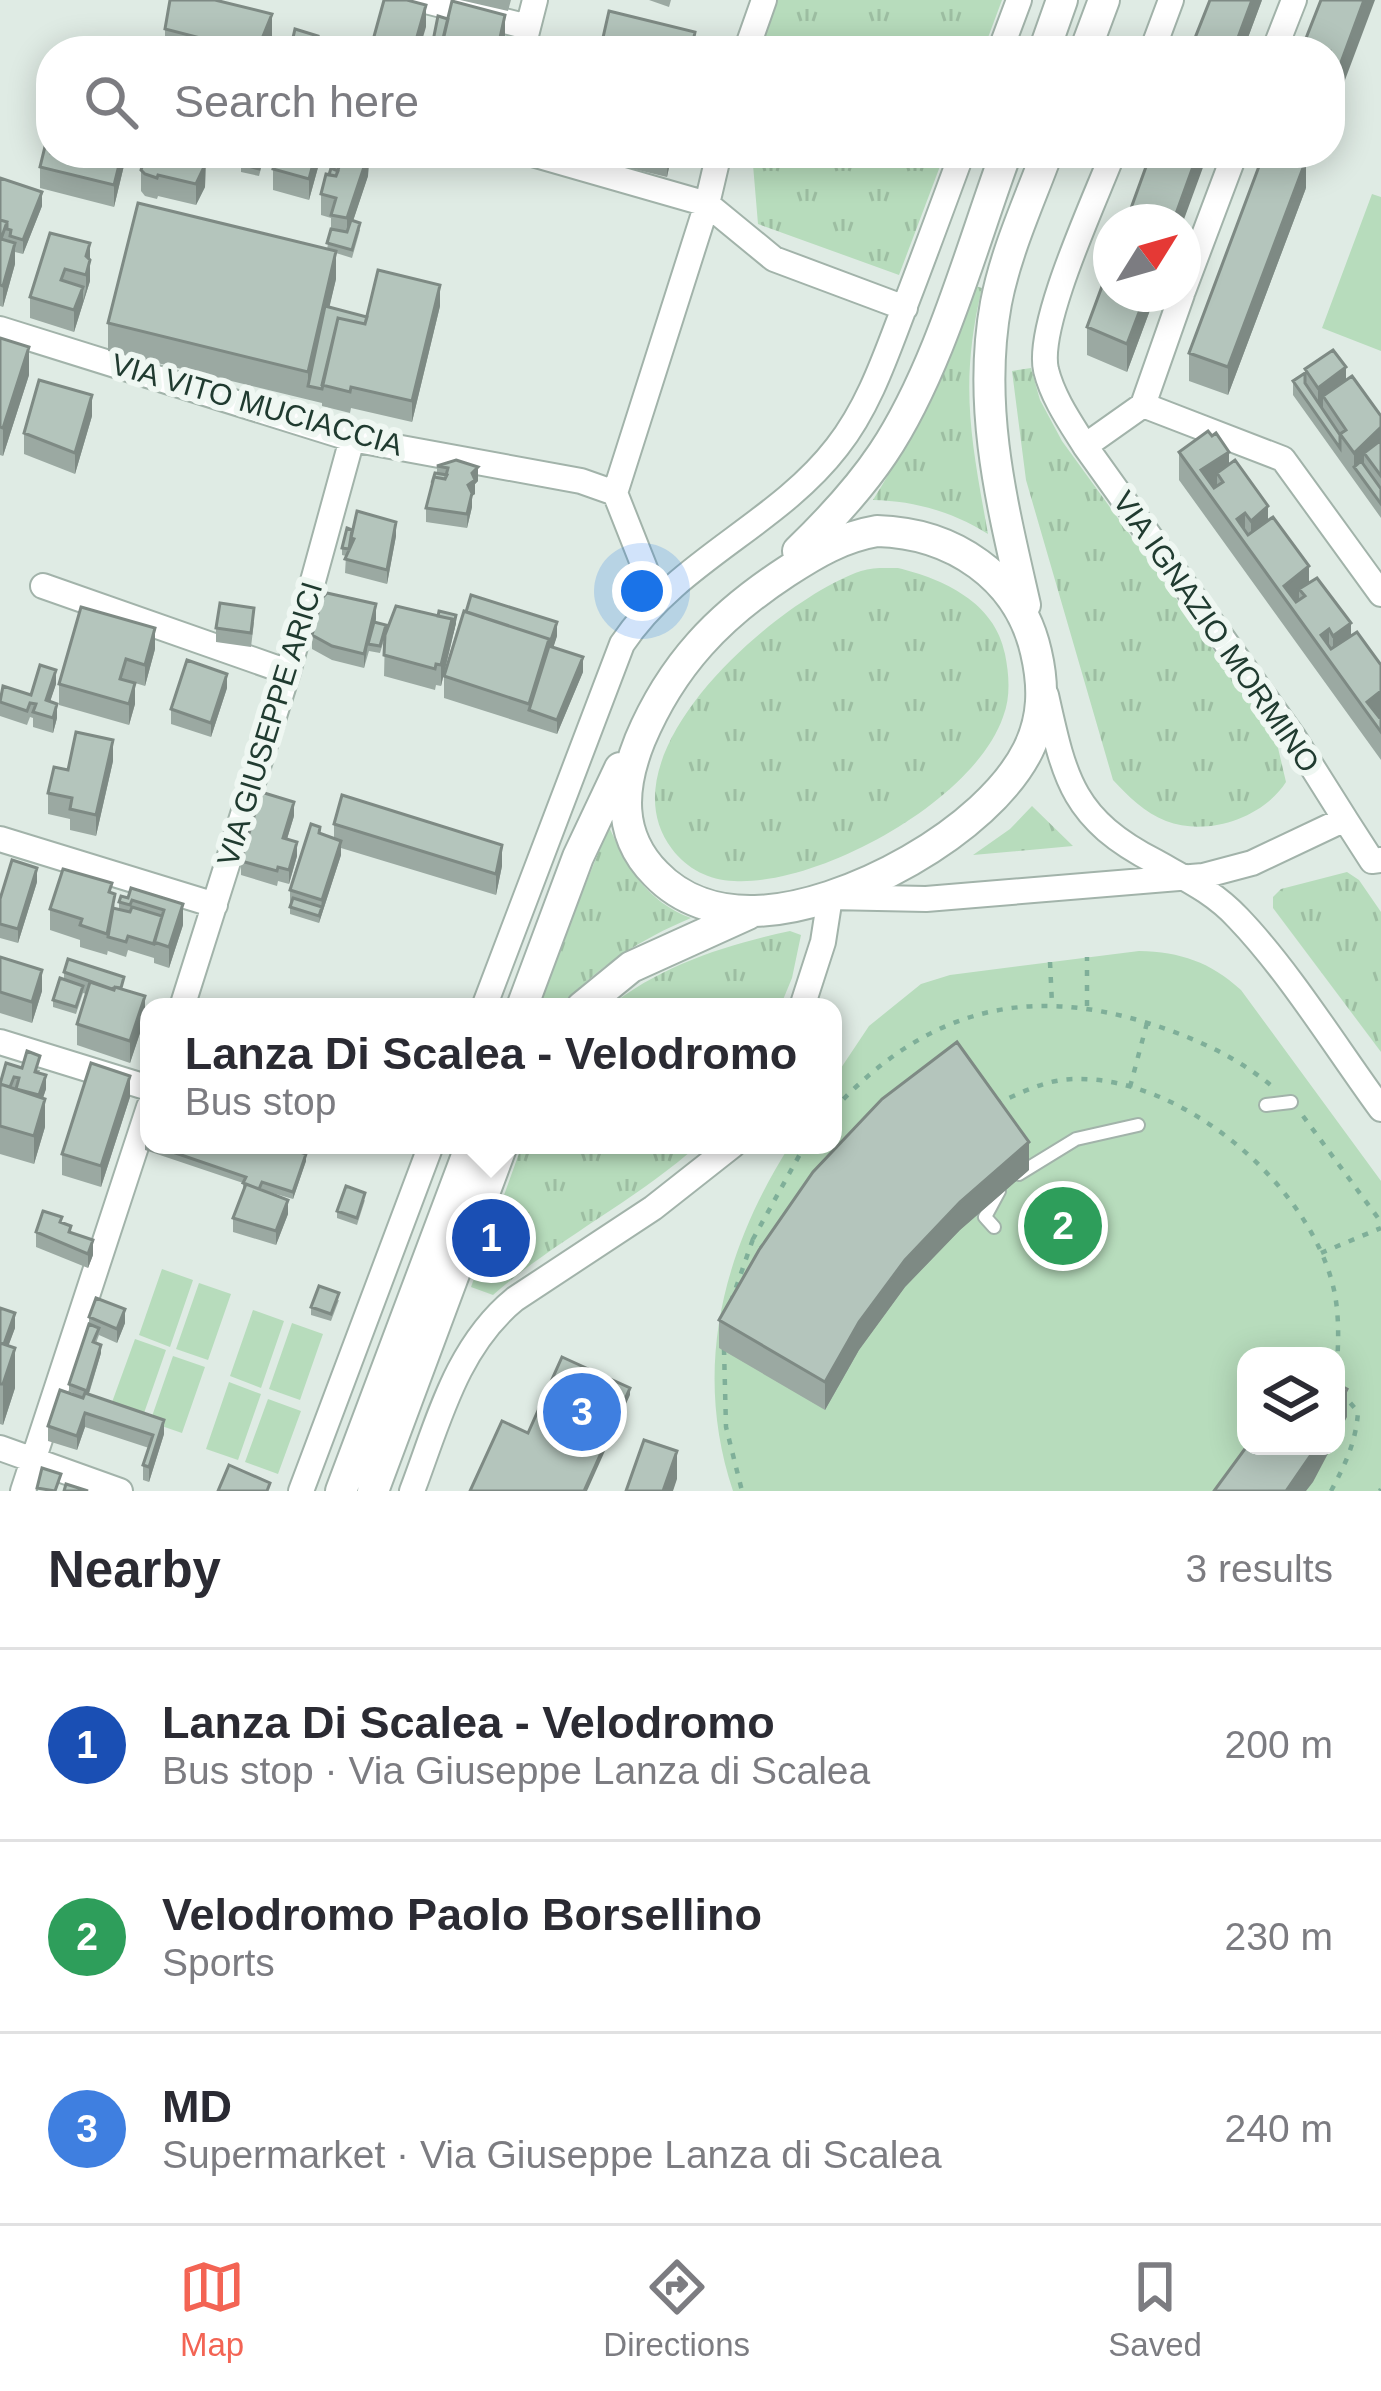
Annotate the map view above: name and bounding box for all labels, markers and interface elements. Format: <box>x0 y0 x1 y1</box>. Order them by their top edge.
search box <box>36 36 1345 168</box>
icon: search <box>78 69 144 135</box>
text: Search here <box>174 76 419 127</box>
north arrow <box>1093 204 1201 312</box>
street label: VIA VITO MUCIACCIA <box>108 347 406 462</box>
street label: VIA IGNAZIO MORMINO <box>1107 485 1326 778</box>
your location <box>612 561 672 621</box>
street label: VIA GIUSEPPE ARICI <box>211 578 328 870</box>
popup <box>140 998 842 1154</box>
text: Lanza Di Scalea - Velodromo <box>185 1028 797 1079</box>
text: Bus stop <box>185 1080 336 1123</box>
pin: 2 <box>1024 1181 1102 1271</box>
pin: 1 <box>452 1193 530 1283</box>
map controls <box>1237 1347 1345 1455</box>
button: layers <box>1237 1347 1345 1455</box>
pin: 3 <box>543 1367 621 1457</box>
text: Nearby <box>48 1541 221 1598</box>
text: 3 results <box>1186 1547 1333 1590</box>
text: Lanza Di Scalea - Velodromo <box>162 1697 775 1748</box>
text: 1 <box>76 1723 98 1766</box>
text: 200 m <box>1225 1723 1333 1766</box>
text: Bus stop · Via Giuseppe Lanza di Scalea <box>162 1749 870 1792</box>
text: Velodromo Paolo Borsellino <box>162 1889 762 1940</box>
text: 2 <box>76 1915 98 1958</box>
text: 230 m <box>1225 1915 1333 1958</box>
text: Sports <box>162 1941 275 1984</box>
text: MD <box>162 2081 232 2132</box>
text: 3 <box>76 2107 98 2150</box>
text: 240 m <box>1225 2107 1333 2150</box>
text: Supermarket · Via Giuseppe Lanza di Scalea <box>162 2133 942 2176</box>
tab: Map <box>179 2254 245 2364</box>
tab: Directions <box>603 2254 750 2364</box>
tab: Saved <box>1108 2254 1202 2364</box>

